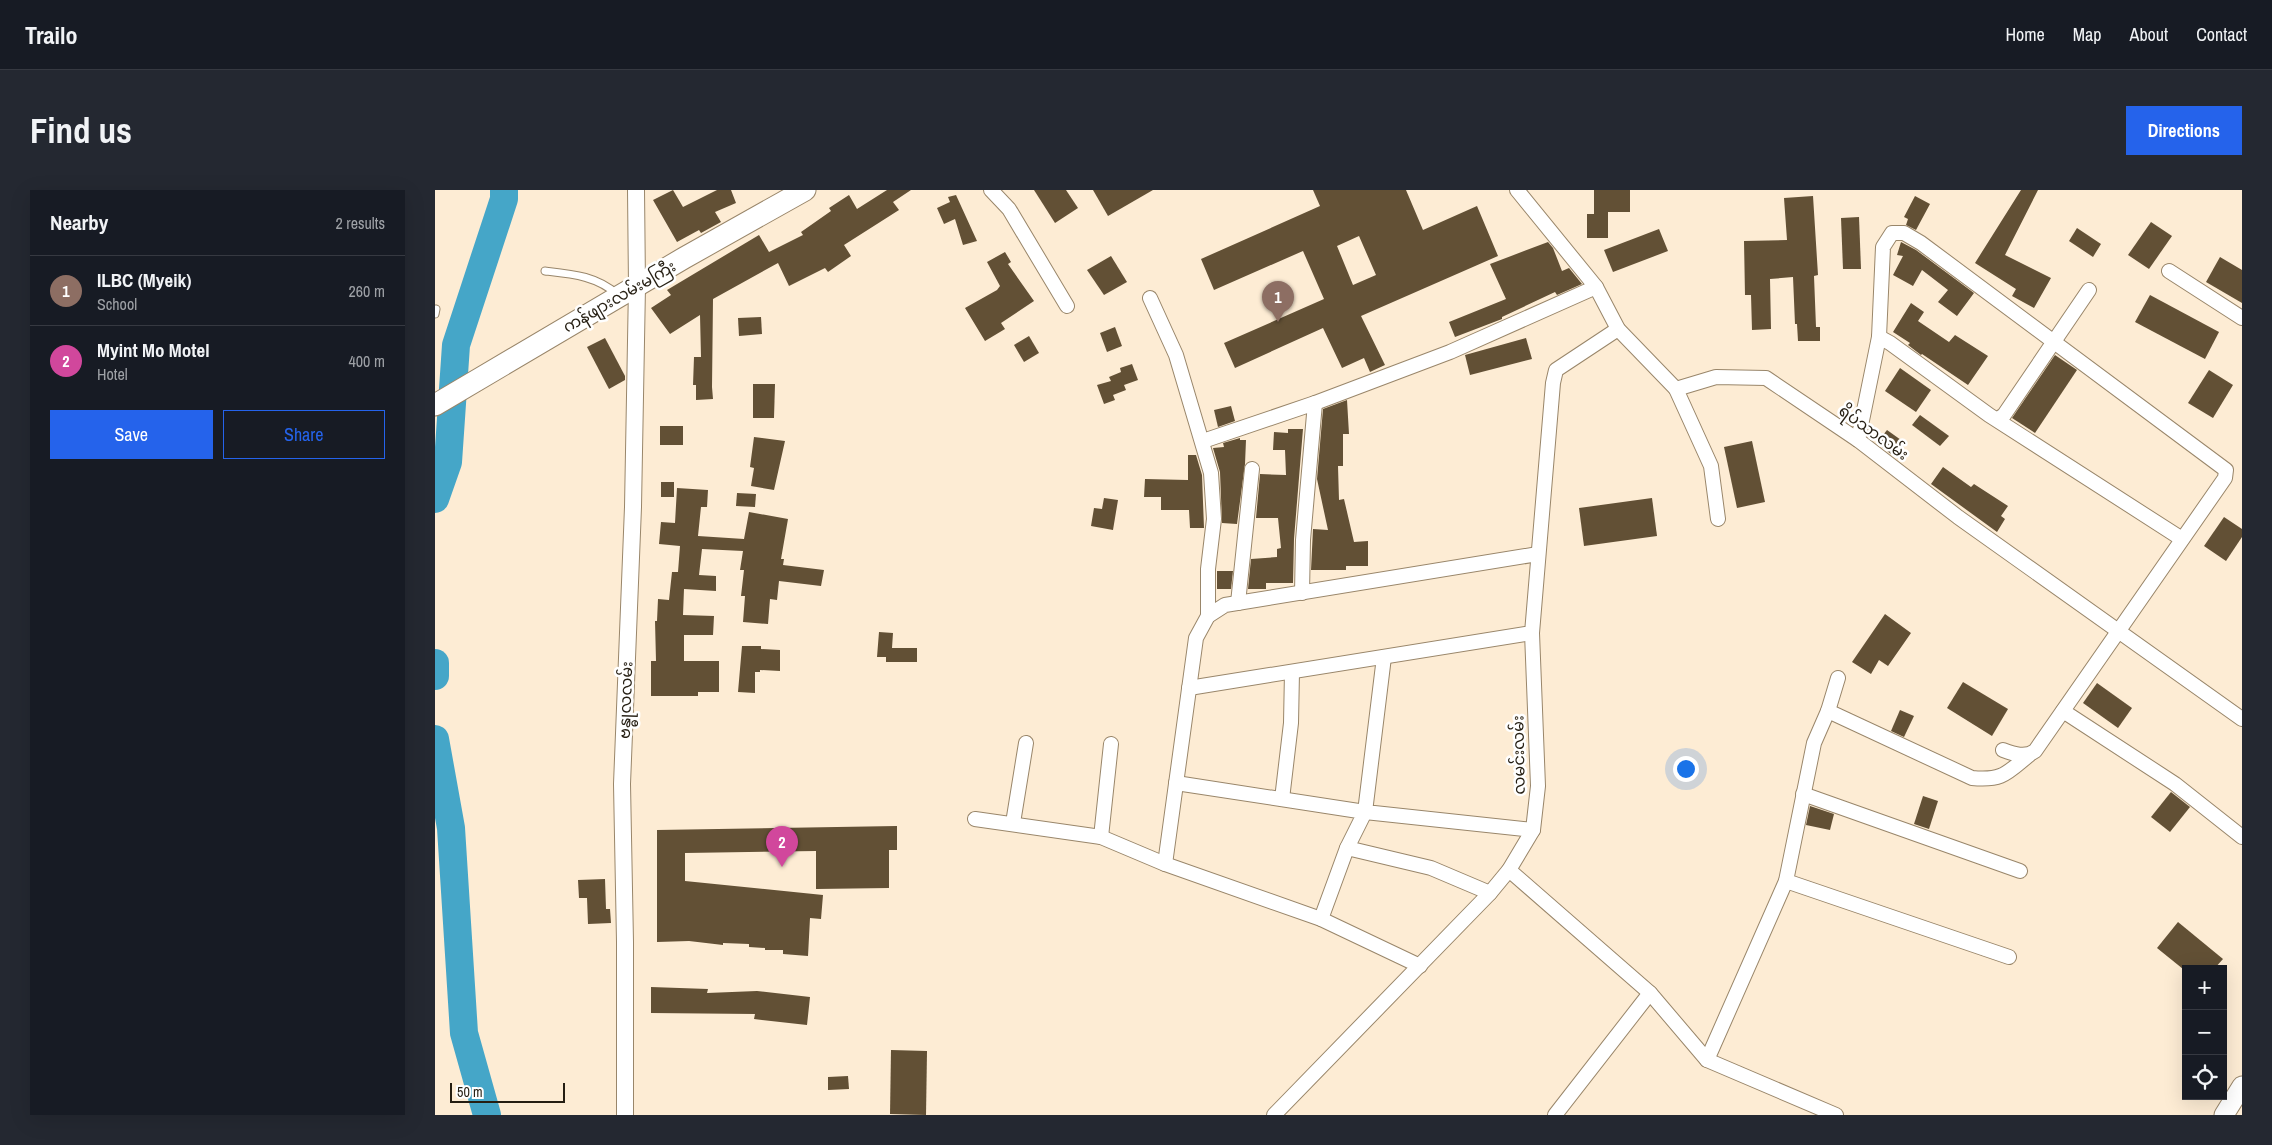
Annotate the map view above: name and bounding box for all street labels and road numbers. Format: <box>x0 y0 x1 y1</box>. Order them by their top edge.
street label: ကန်ဖျားလမ်းမကြီး <box>558 255 681 340</box>
street label: ရိပ်သာလမ်း <box>1833 399 1913 467</box>
street label: ဗန္ဓုလလမ်း <box>613 661 641 739</box>
street label: လမင်းလမ်း <box>1506 715 1530 795</box>

